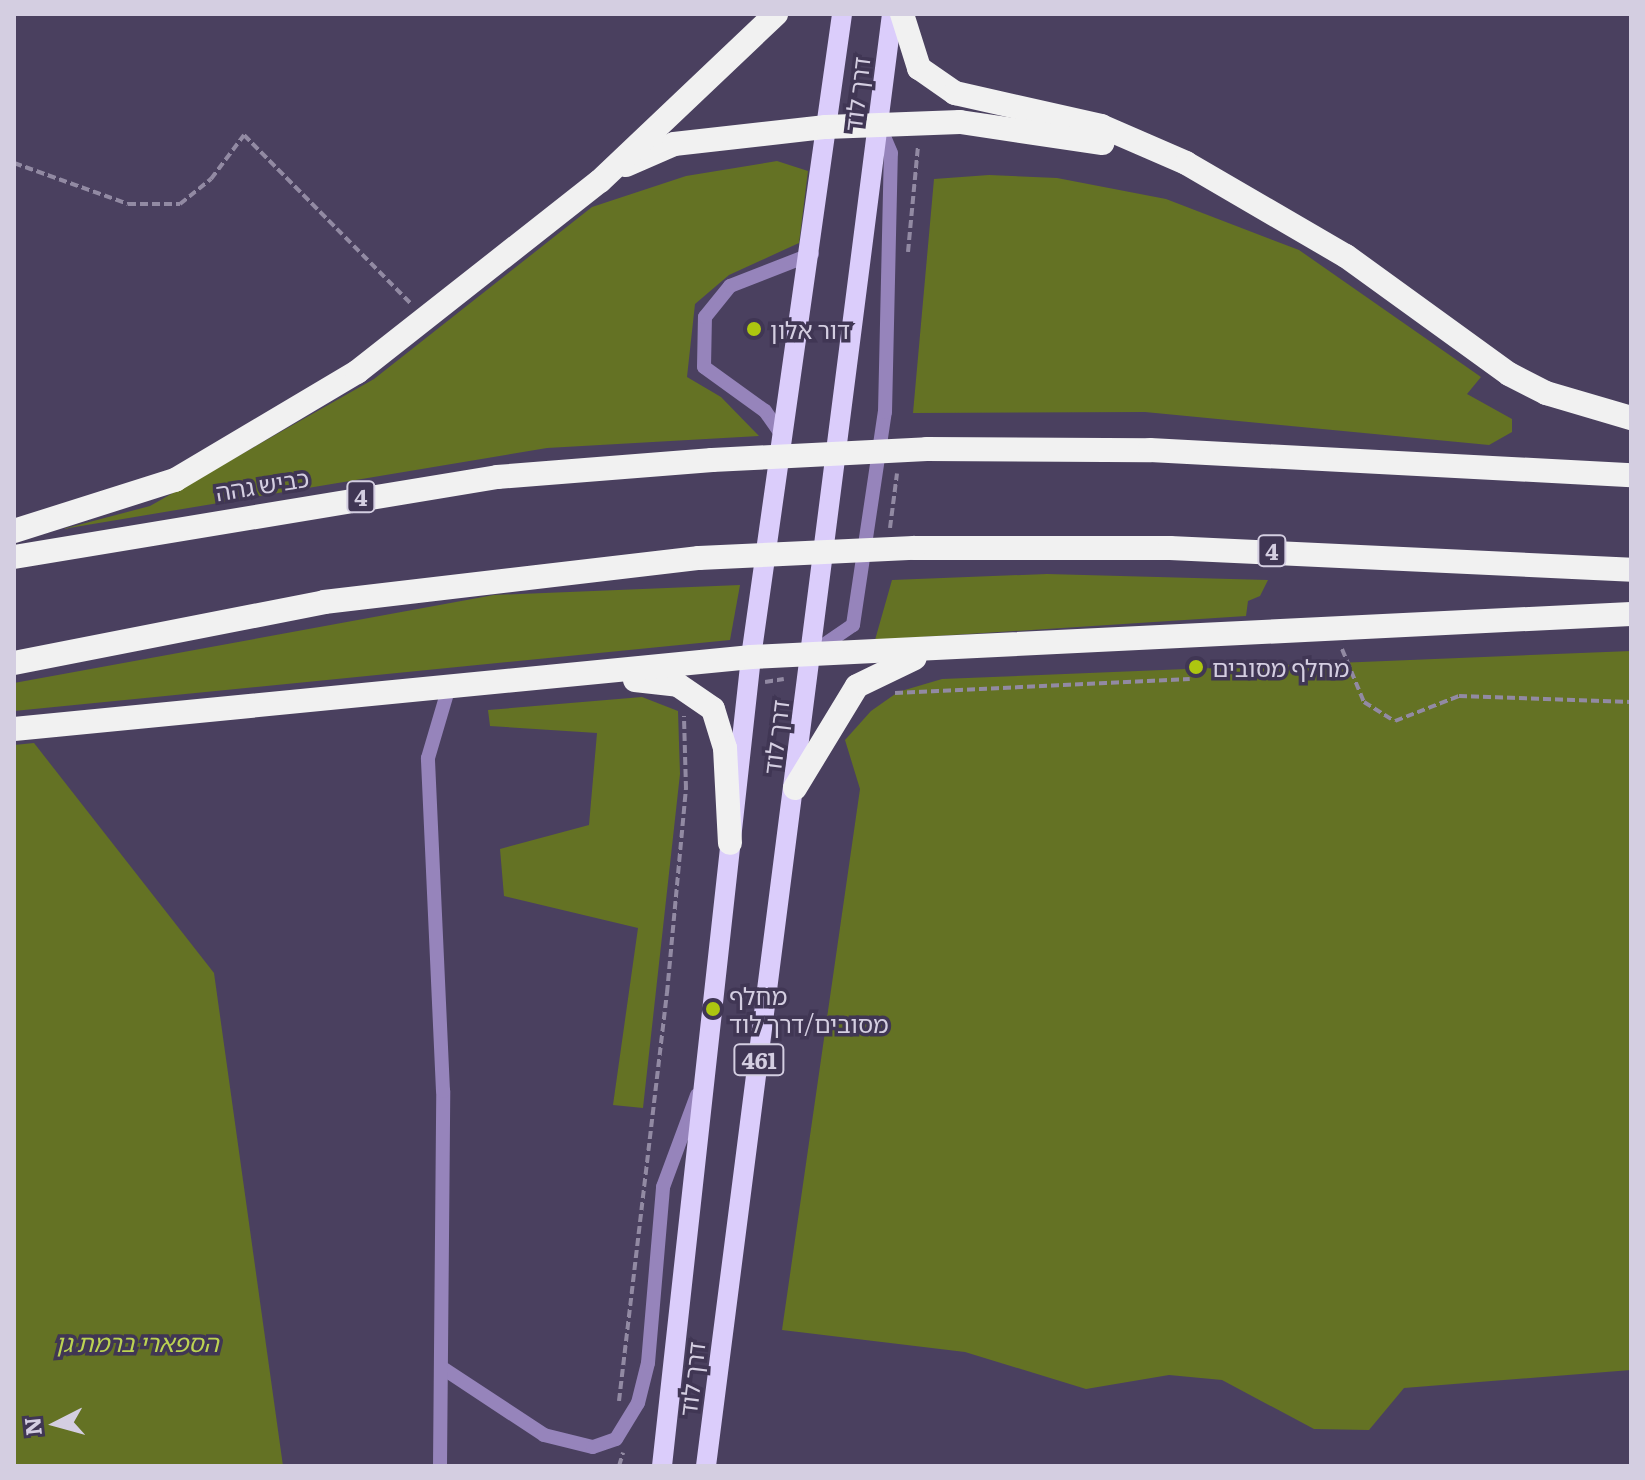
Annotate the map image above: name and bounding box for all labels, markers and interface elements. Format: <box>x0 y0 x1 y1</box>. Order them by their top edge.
street label: דרך לוד <box>837 55 875 133</box>
place label: דור אלון <box>770 315 850 343</box>
marker: דור אלון <box>745 320 763 338</box>
street label: כביש גהה <box>213 462 311 506</box>
road number: 4 <box>345 479 377 515</box>
road number: 4 <box>1256 533 1288 569</box>
place label: מחלף מסובים <box>1212 653 1349 681</box>
marker: מחלף מסובים <box>1187 658 1205 676</box>
street label: דרך לוד <box>756 698 794 776</box>
place label: מחלף מסובים/דרך לוד <box>729 981 889 1037</box>
marker: מחלף מסובים/דרך לוד <box>704 1000 722 1018</box>
road number: 461 <box>733 1042 785 1078</box>
park label: הספארי ברמת גן <box>55 1328 219 1356</box>
street label: דרך לוד <box>672 1340 710 1418</box>
north arrow <box>16 1384 96 1464</box>
text: N <box>14 1416 49 1437</box>

